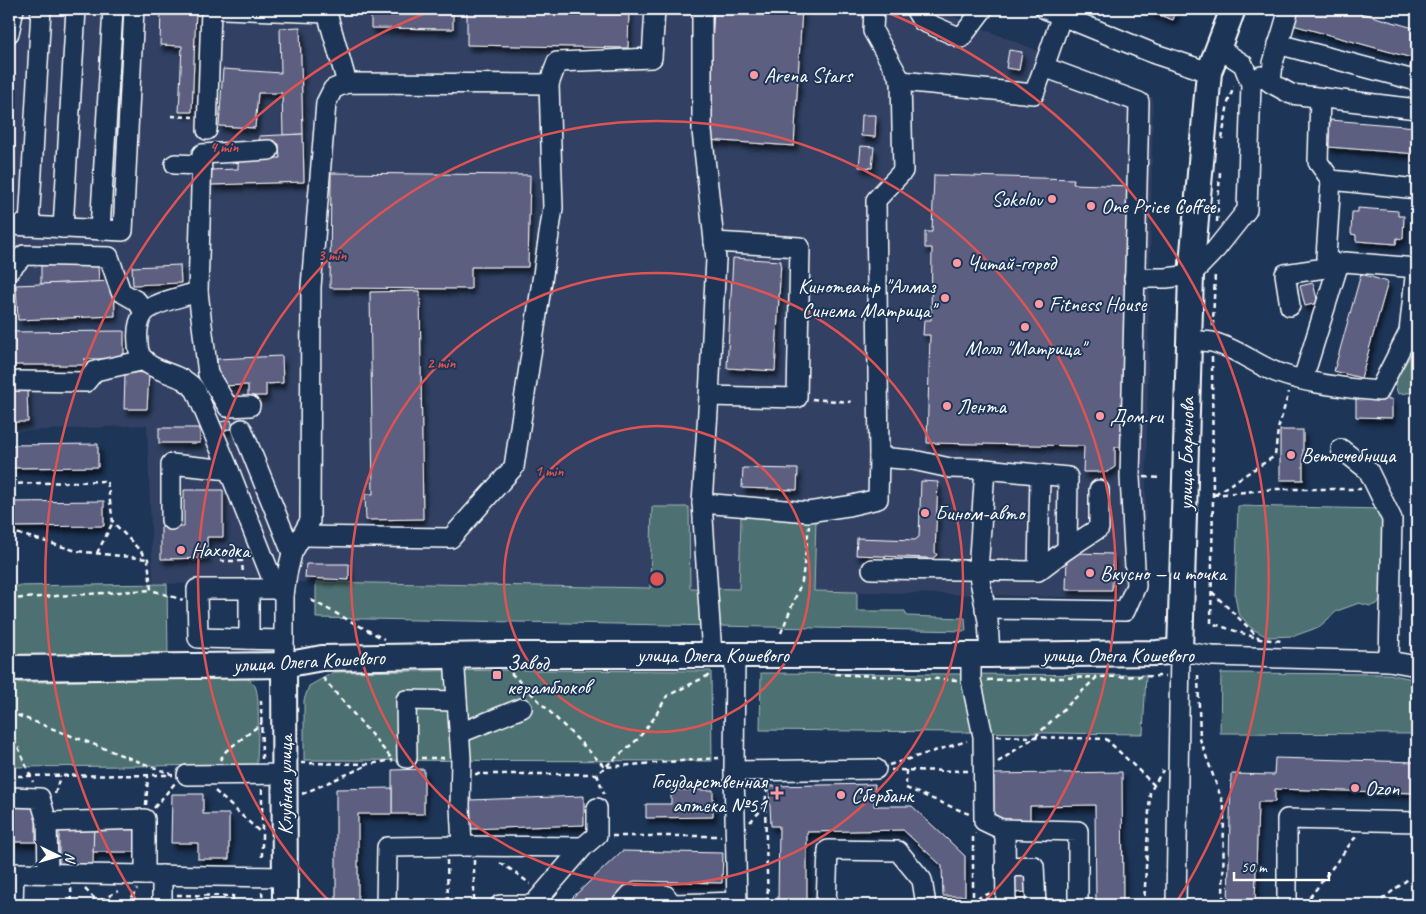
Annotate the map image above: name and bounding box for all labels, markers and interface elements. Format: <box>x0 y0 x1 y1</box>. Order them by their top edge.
place label: Arena Stars <box>764 62 854 88</box>
marker: Arena Stars <box>748 69 760 81</box>
text: 4 min <box>210 138 239 157</box>
place label: Sokolov <box>992 186 1044 212</box>
marker: Sokolov <box>1046 193 1058 205</box>
place label: One Price Coffee <box>1101 193 1217 219</box>
marker: One Price Coffee <box>1085 200 1097 212</box>
text: 3 min <box>318 246 347 265</box>
place label: Читай-город <box>967 250 1058 276</box>
marker: Читай-город <box>951 257 963 269</box>
place label: Кинотеатр "Алмаз Синема Матрица" <box>798 273 939 323</box>
place label: Fitness House <box>1049 291 1147 317</box>
marker: Кинотеатр "Алмаз Синема Матрица" <box>939 292 951 304</box>
marker: Fitness House <box>1033 298 1045 310</box>
marker: Молл "Матрица" <box>1019 321 1031 333</box>
place label: Молл "Матрица" <box>965 335 1089 361</box>
text: 2 min <box>427 354 456 373</box>
place label: Лента <box>957 393 1008 419</box>
street label: улица Баранова <box>1172 395 1200 513</box>
marker: Лента <box>941 400 953 412</box>
place label: Дом.ru <box>1110 403 1164 429</box>
marker: Дом.ru <box>1094 410 1106 422</box>
place label: Ветлечебница <box>1301 442 1397 468</box>
marker: Ветлечебница <box>1285 449 1297 461</box>
text: 1 min <box>535 462 564 481</box>
place label: Бином-авто <box>935 500 1027 526</box>
marker: Бином-авто <box>919 507 931 519</box>
place label: Находка <box>191 537 252 563</box>
marker: Находка <box>175 544 187 556</box>
place label: Вкусно — и точка <box>1100 560 1228 586</box>
marker: Вкусно — и точка <box>1084 567 1096 579</box>
centre of rings <box>648 570 666 588</box>
street label: улица Олега Кошевого <box>635 642 791 668</box>
street label: улица Олега Кошевого <box>1040 642 1196 668</box>
street label: улица Олега Кошевого <box>230 644 387 678</box>
place label: Завод керамблоков <box>507 650 595 700</box>
marker: Завод керамблоков <box>491 669 503 681</box>
street label: Клубная улица <box>272 732 298 835</box>
place label: Государственная аптека №51 <box>652 768 769 818</box>
place label: Ozon <box>1365 775 1400 801</box>
place label: Сбербанк <box>851 782 916 808</box>
marker: Ozon <box>1349 782 1361 794</box>
marker: Государственная аптека №51 <box>771 787 783 799</box>
marker: Сбербанк <box>835 789 847 801</box>
north arrow <box>32 832 82 882</box>
scale bar <box>1234 849 1328 881</box>
text: N <box>61 852 79 864</box>
text: 50 m <box>1241 858 1268 877</box>

